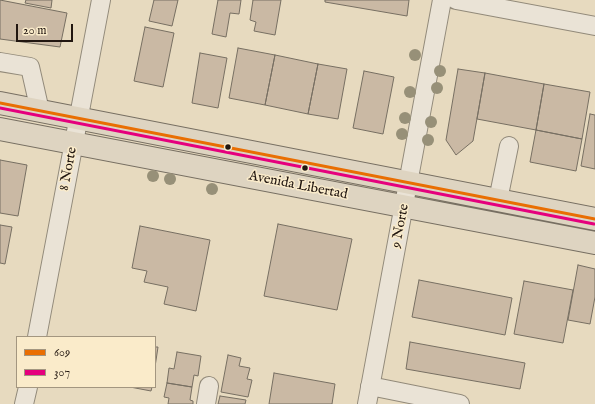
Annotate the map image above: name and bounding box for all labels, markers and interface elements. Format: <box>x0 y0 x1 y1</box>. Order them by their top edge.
scale bar <box>18 16 75 42</box>
text: 20 m <box>23 23 46 38</box>
unlabelled marker <box>223 142 233 152</box>
street label: 8 Norte <box>57 146 81 192</box>
unlabelled marker <box>300 163 310 173</box>
street label: Avenida Libertad <box>247 168 349 204</box>
street label: 9 Norte <box>388 202 414 250</box>
legend <box>16 336 156 388</box>
text: 609 <box>54 345 70 360</box>
text: 307 <box>54 365 70 380</box>

